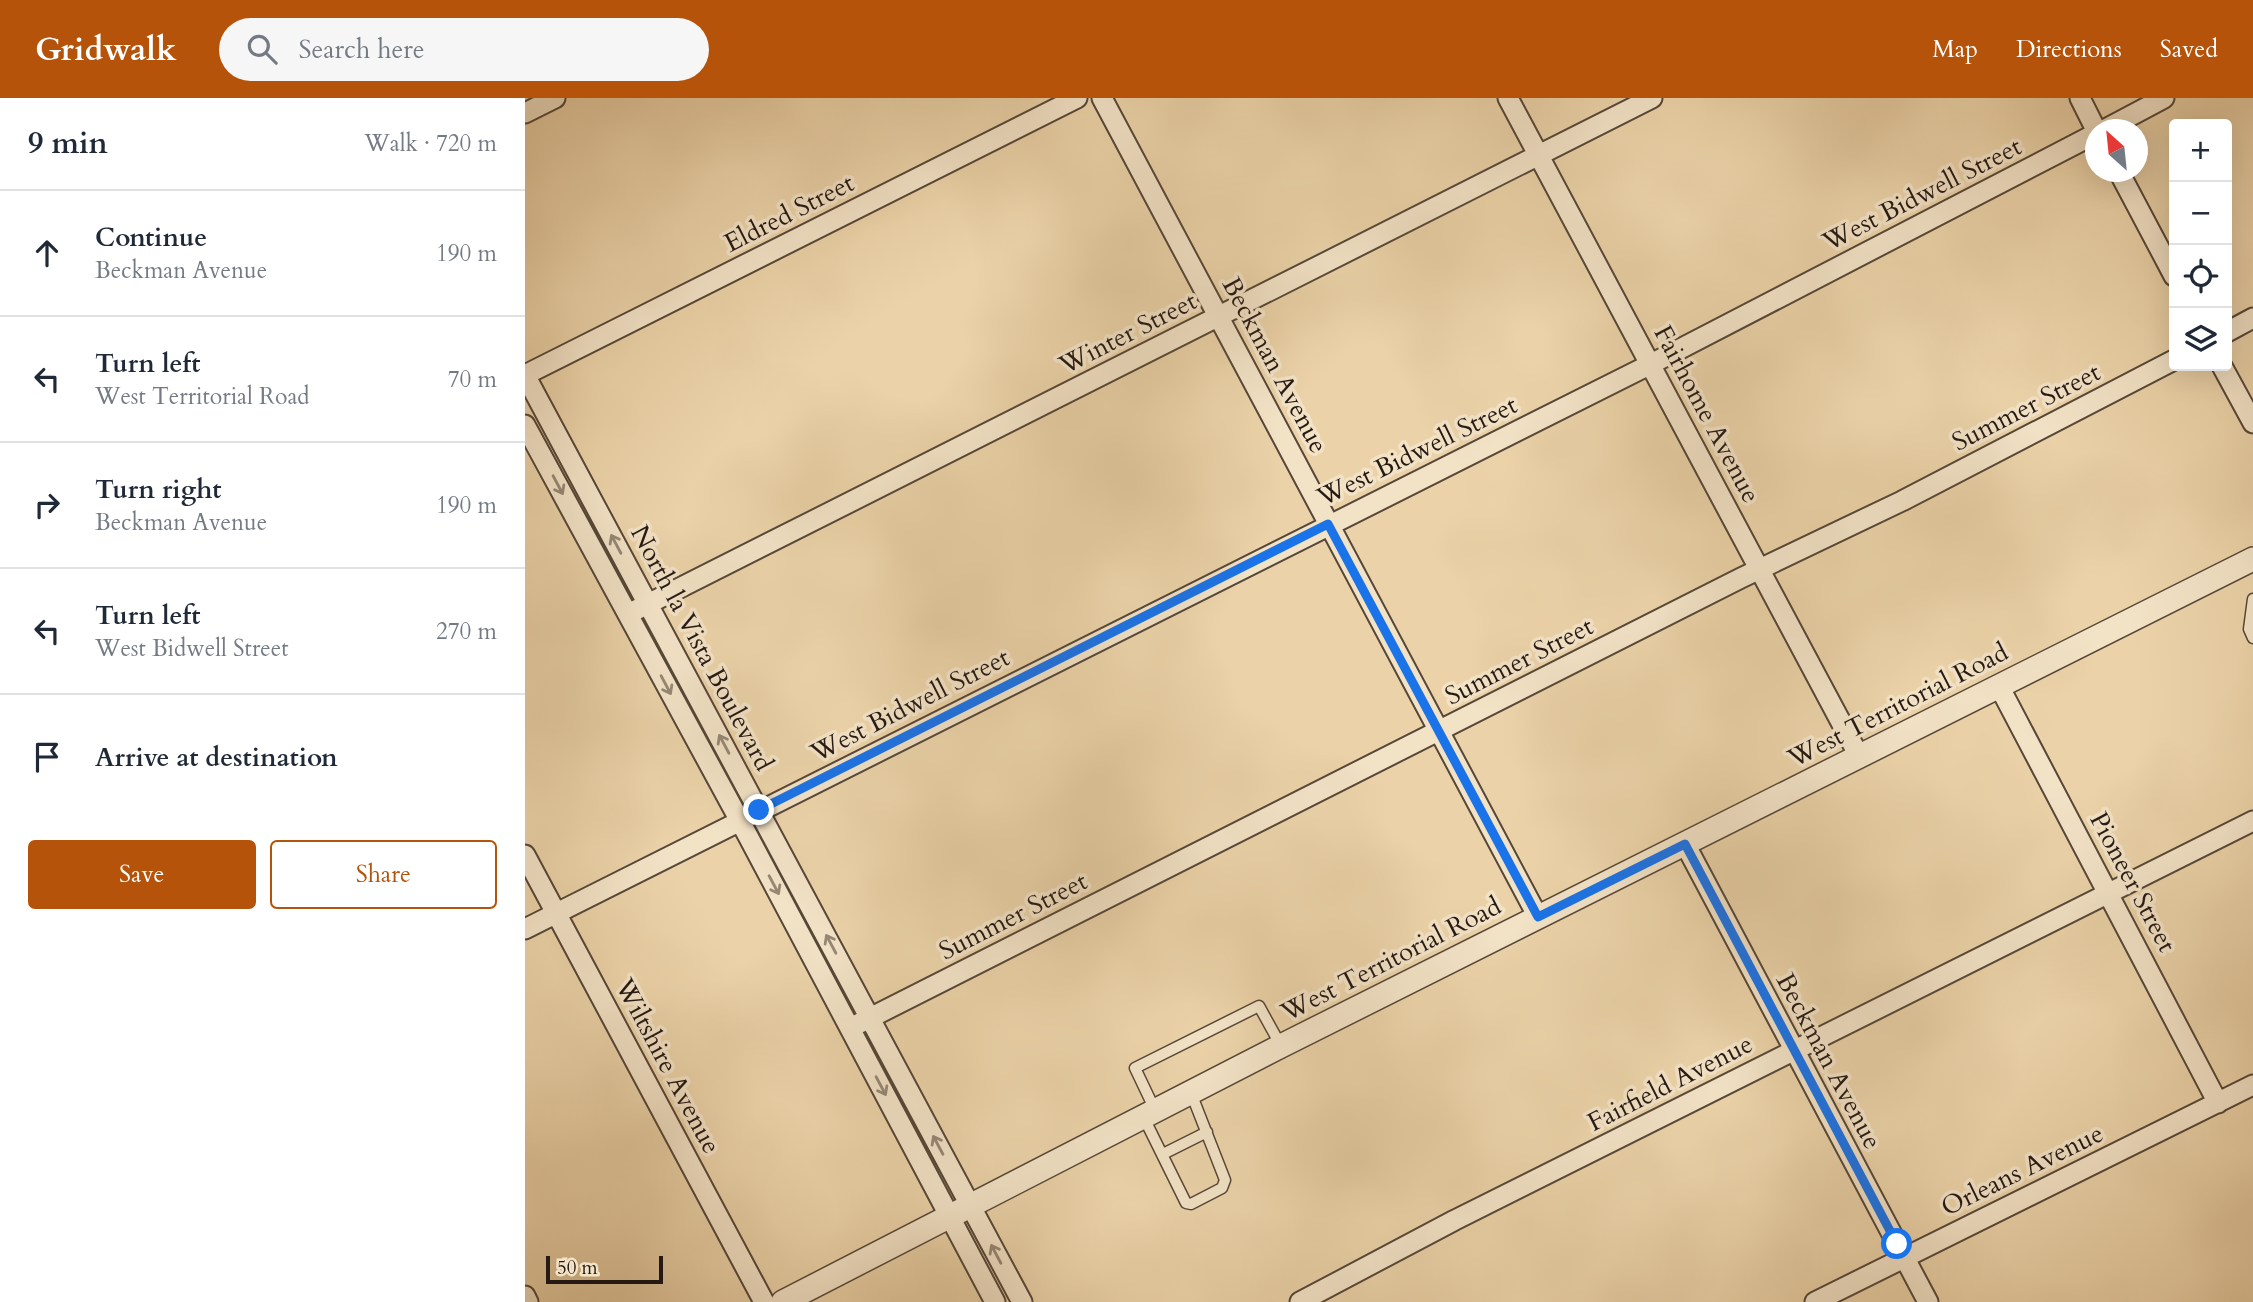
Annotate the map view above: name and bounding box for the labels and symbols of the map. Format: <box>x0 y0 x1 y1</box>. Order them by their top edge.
north arrow <box>2085 119 2148 182</box>
street label: West Bidwell Street <box>1816 129 2027 260</box>
street label: Eldred Street <box>718 165 860 261</box>
street label: Beckman Avenue <box>1214 271 1336 459</box>
street label: Winter Street <box>1052 283 1203 383</box>
street label: Fairhome Avenue <box>1645 319 1769 509</box>
street label: Summer Street <box>1946 355 2106 459</box>
street label: West Bidwell Street <box>1310 387 1523 515</box>
one-way arrow <box>551 474 565 494</box>
street label: North la Vista Boulevard <box>622 519 782 777</box>
one-way arrow <box>609 534 623 554</box>
street label: Summer Street <box>1439 609 1599 713</box>
street label: West Territorial Road <box>1781 634 2014 776</box>
street label: West Bidwell Street <box>804 640 1015 771</box>
one-way arrow <box>659 674 673 694</box>
one-way arrow <box>716 734 730 755</box>
route end <box>743 794 774 825</box>
street label: Pioneer Street <box>2081 806 2185 958</box>
street label: Summer Street <box>933 864 1093 968</box>
one-way arrow <box>768 874 781 895</box>
street label: West Territorial Road <box>1274 888 1507 1030</box>
one-way arrow <box>824 935 838 955</box>
street label: Beckman Avenue <box>1768 967 1890 1155</box>
street label: Wiltshire Avenue <box>607 971 729 1160</box>
street label: Fairfield Avenue <box>1581 1026 1759 1140</box>
one-way arrow <box>875 1075 888 1096</box>
street label: Orleans Avenue <box>1935 1116 2109 1224</box>
one-way arrow <box>931 1135 944 1156</box>
route start <box>1881 1228 1912 1259</box>
one-way arrow <box>989 1244 1003 1264</box>
scale bar <box>546 1253 663 1285</box>

